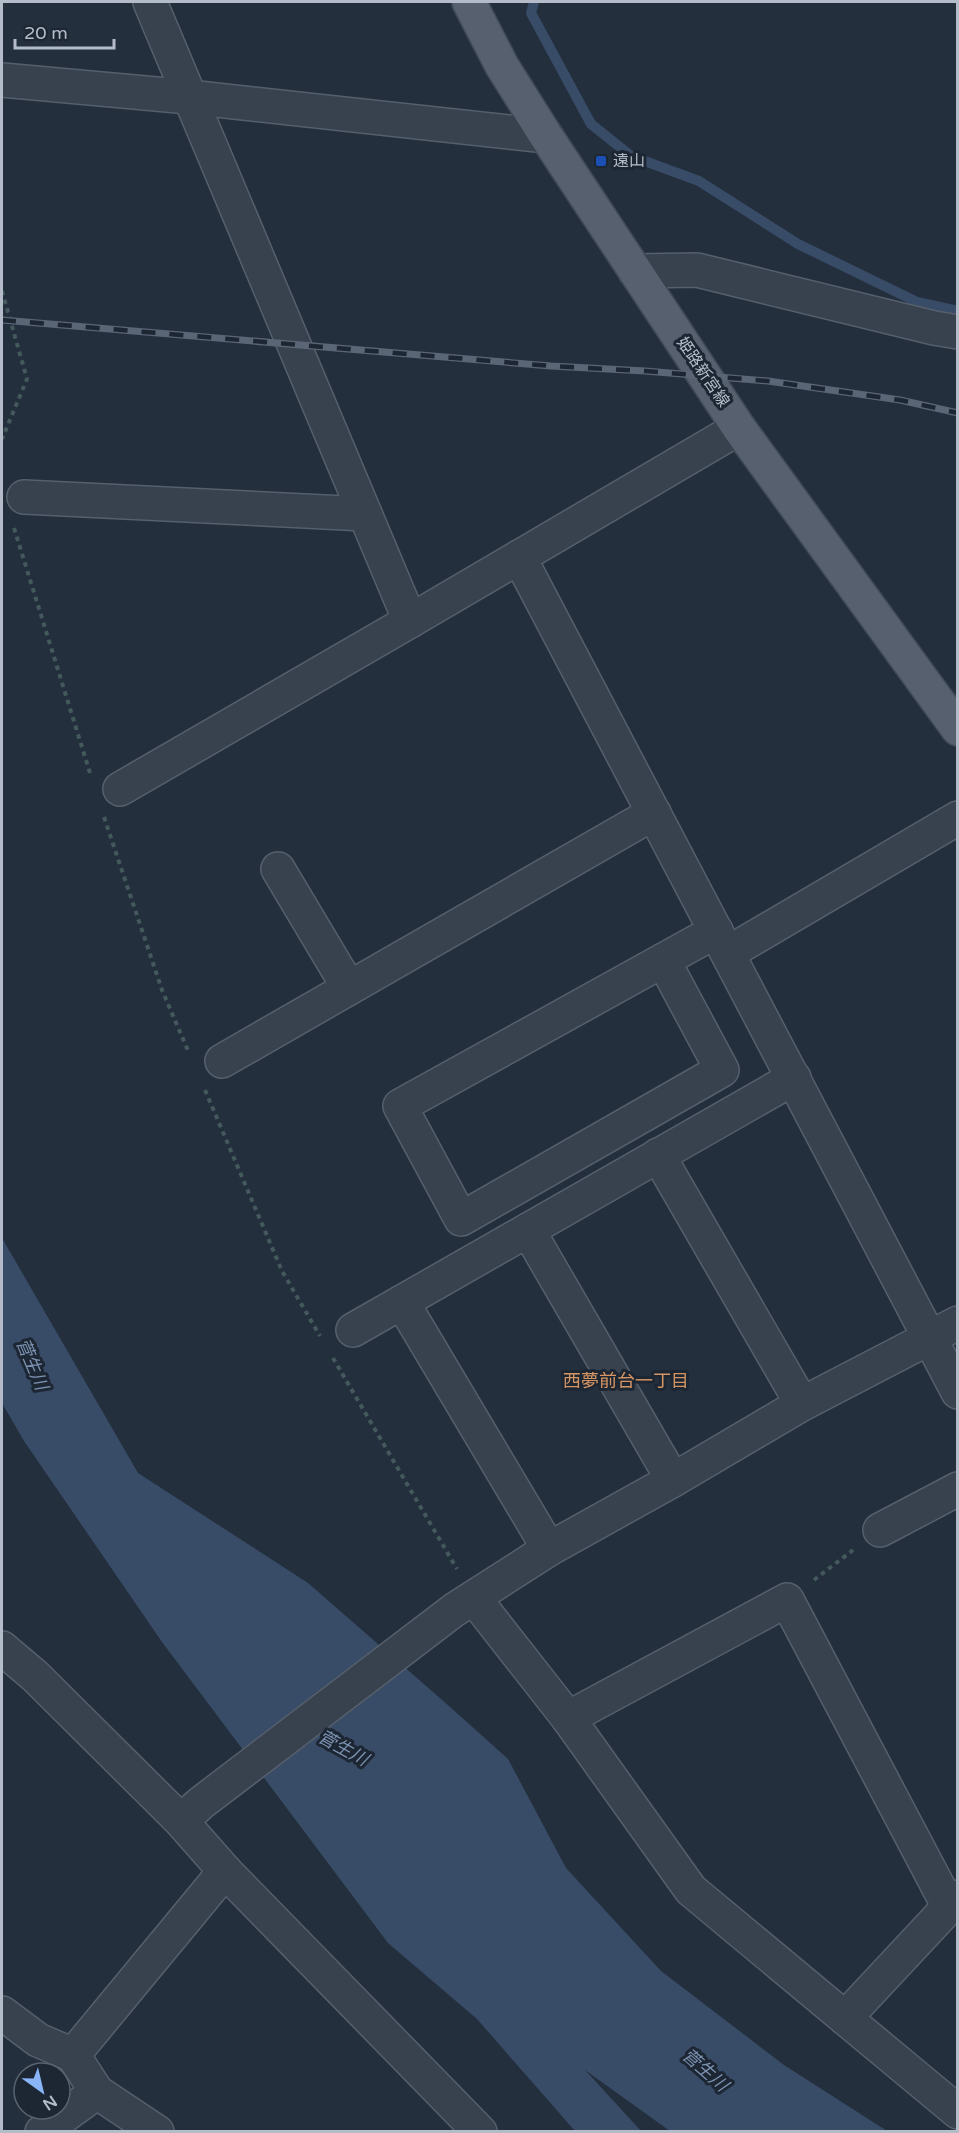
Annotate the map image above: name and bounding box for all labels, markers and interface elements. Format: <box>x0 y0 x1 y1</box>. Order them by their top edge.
scale bar <box>15 12 114 50</box>
text: 20 m <box>24 22 68 44</box>
place label: 遠山 <box>613 151 645 171</box>
marker: 遠山 <box>594 154 608 168</box>
street label: 姫路新宮線 <box>672 333 734 411</box>
water label: 菅生川 <box>11 1335 53 1395</box>
district label: 西夢前台一丁目 <box>563 1370 689 1392</box>
water label: 菅生川 <box>314 1725 374 1772</box>
water label: 菅生川 <box>677 2044 734 2097</box>
north arrow <box>12 2061 72 2121</box>
text: N <box>39 2091 61 2114</box>

